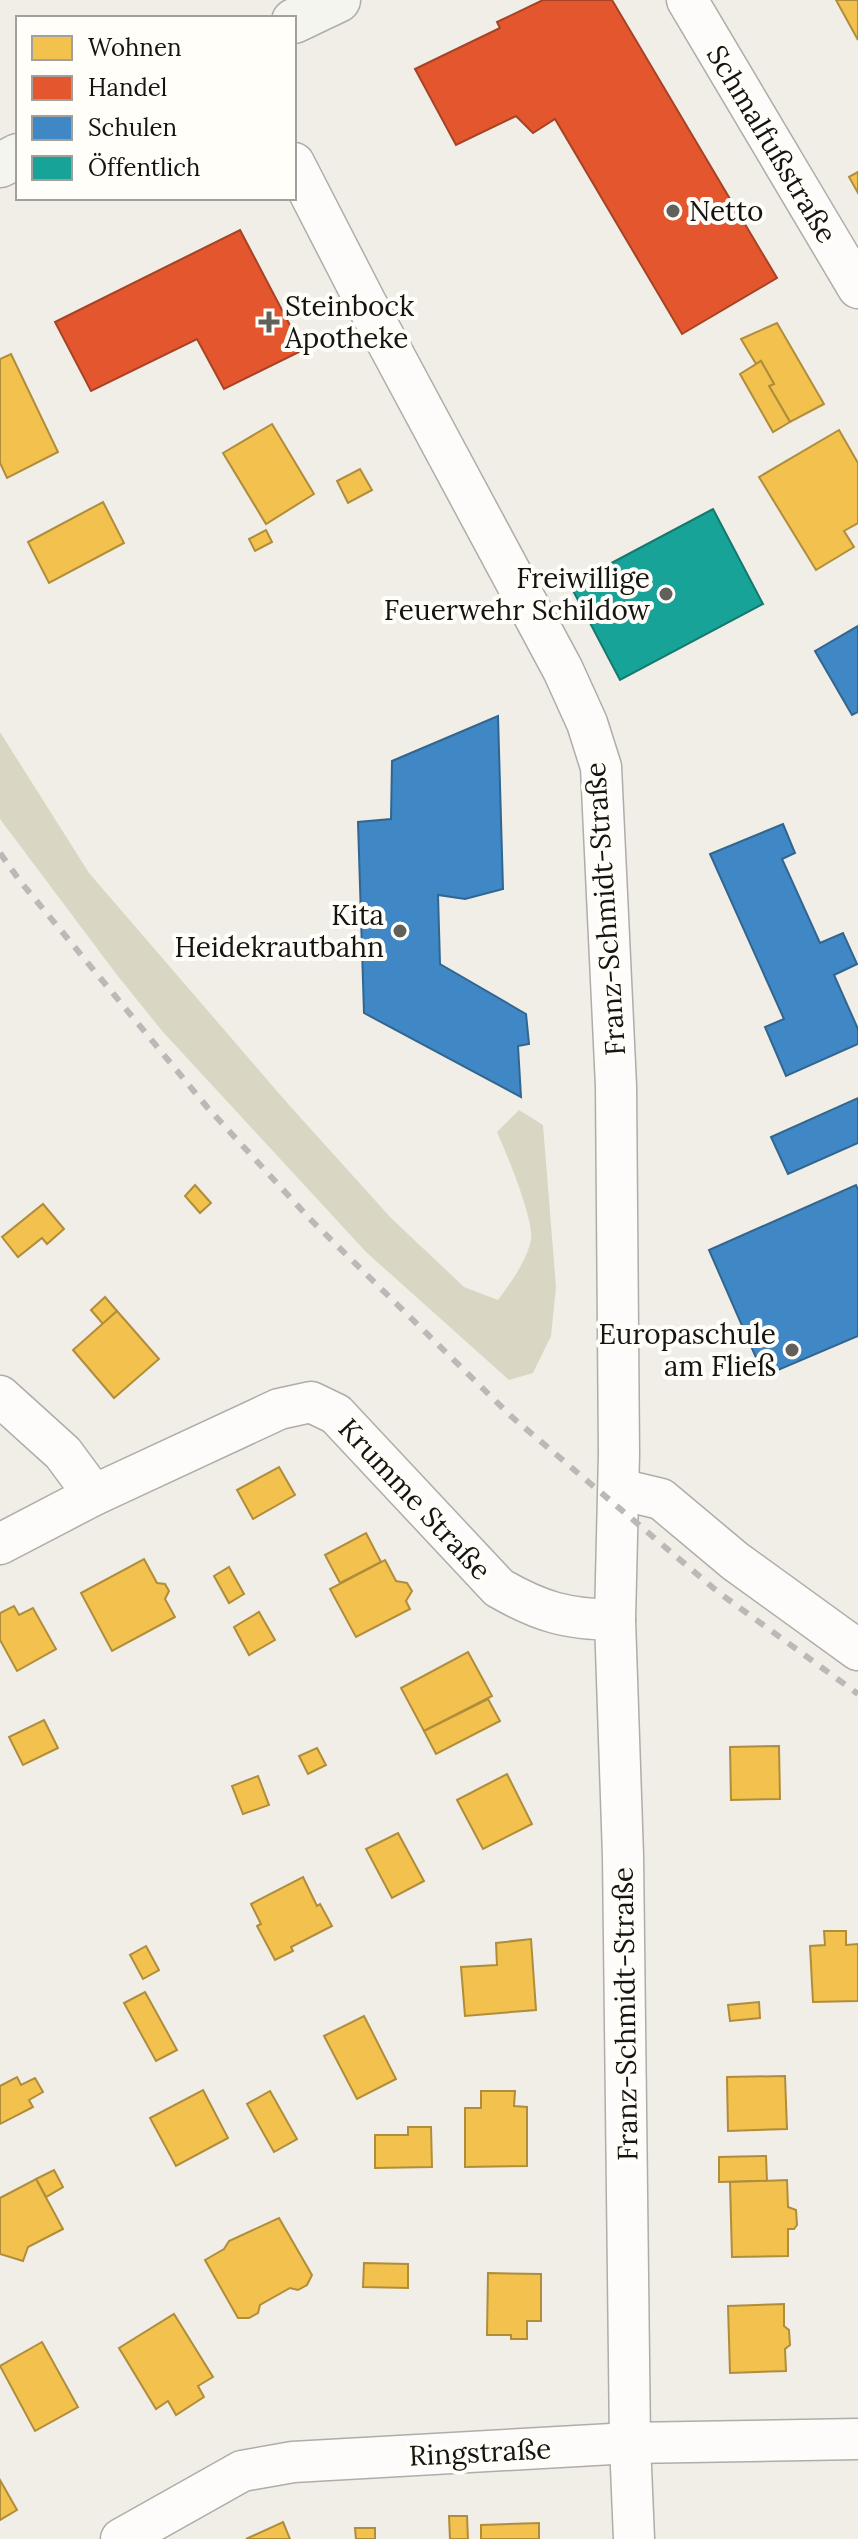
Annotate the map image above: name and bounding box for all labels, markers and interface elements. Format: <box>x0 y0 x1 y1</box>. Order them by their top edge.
legend <box>16 16 296 200</box>
text: Wohnen <box>88 32 182 63</box>
street label: Schmalfußstraße <box>699 39 845 249</box>
text: Handel <box>88 72 167 103</box>
text: Schulen <box>88 112 177 143</box>
text: Öffentlich <box>88 152 200 183</box>
place label: Netto <box>689 193 763 229</box>
marker: Netto <box>664 202 682 220</box>
place label: Steinbock Apotheke <box>284 288 414 356</box>
marker: Steinbock Apotheke <box>260 313 278 331</box>
place label: Freiwillige Feuerwehr Schildow <box>384 560 651 628</box>
marker: Freiwillige Feuerwehr Schildow <box>657 585 675 603</box>
street label: Franz-Schmidt-Straße <box>577 761 633 1057</box>
place label: Kita Heidekrautbahn <box>175 897 384 965</box>
marker: Kita Heidekrautbahn <box>391 922 409 940</box>
place label: Europaschule am Fließ <box>599 1316 776 1384</box>
marker: Europaschule am Fließ <box>783 1341 801 1359</box>
street label: Krumme Straße <box>331 1411 499 1587</box>
street label: Franz-Schmidt-Straße <box>604 1867 646 2161</box>
street label: Ringstraße <box>408 2430 552 2474</box>

